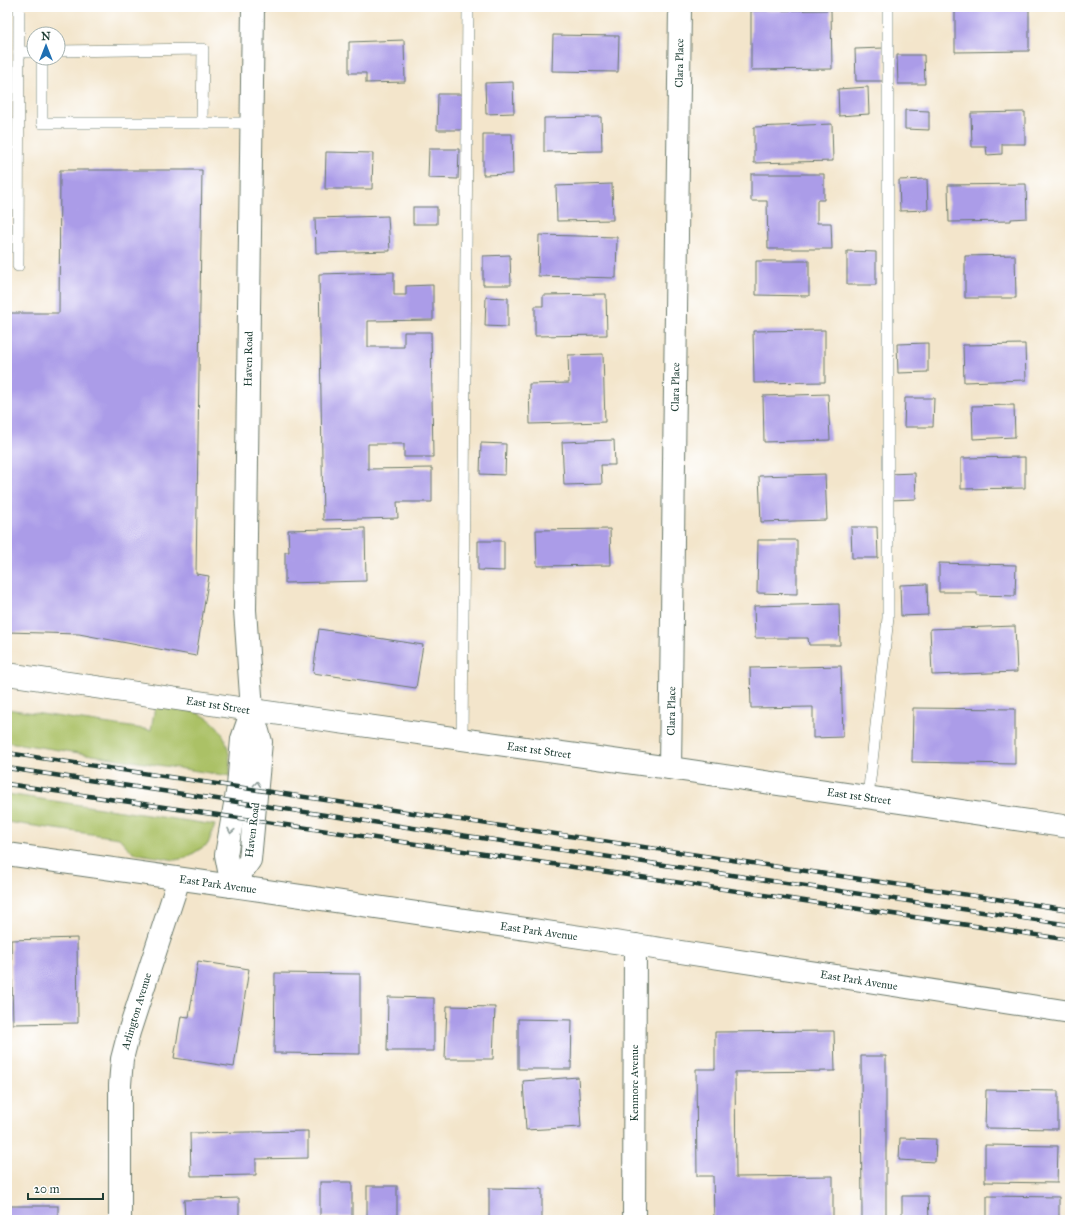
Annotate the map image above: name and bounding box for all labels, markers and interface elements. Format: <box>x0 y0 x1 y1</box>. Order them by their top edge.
north arrow <box>26 26 66 66</box>
text: N <box>41 30 51 43</box>
street label: Clara Place <box>673 38 686 88</box>
street label: Haven Road <box>242 331 255 387</box>
street label: Clara Place <box>669 362 682 412</box>
street label: Clara Place <box>665 686 678 736</box>
street label: East 1st Street <box>185 694 251 717</box>
street label: East 1st Street <box>506 740 572 761</box>
one-way arrow <box>252 781 261 787</box>
street label: East 1st Street <box>826 786 892 807</box>
street label: Haven Road <box>243 801 262 858</box>
one-way arrow <box>227 827 235 834</box>
street label: East Park Avenue <box>178 873 258 896</box>
street label: East Park Avenue <box>499 920 579 943</box>
street label: East Park Avenue <box>819 968 899 993</box>
street label: Arlington Avenue <box>118 971 154 1052</box>
street label: Kenmore Avenue <box>628 1044 641 1122</box>
scale bar <box>28 1175 103 1201</box>
text: 20 m <box>34 1182 60 1196</box>

